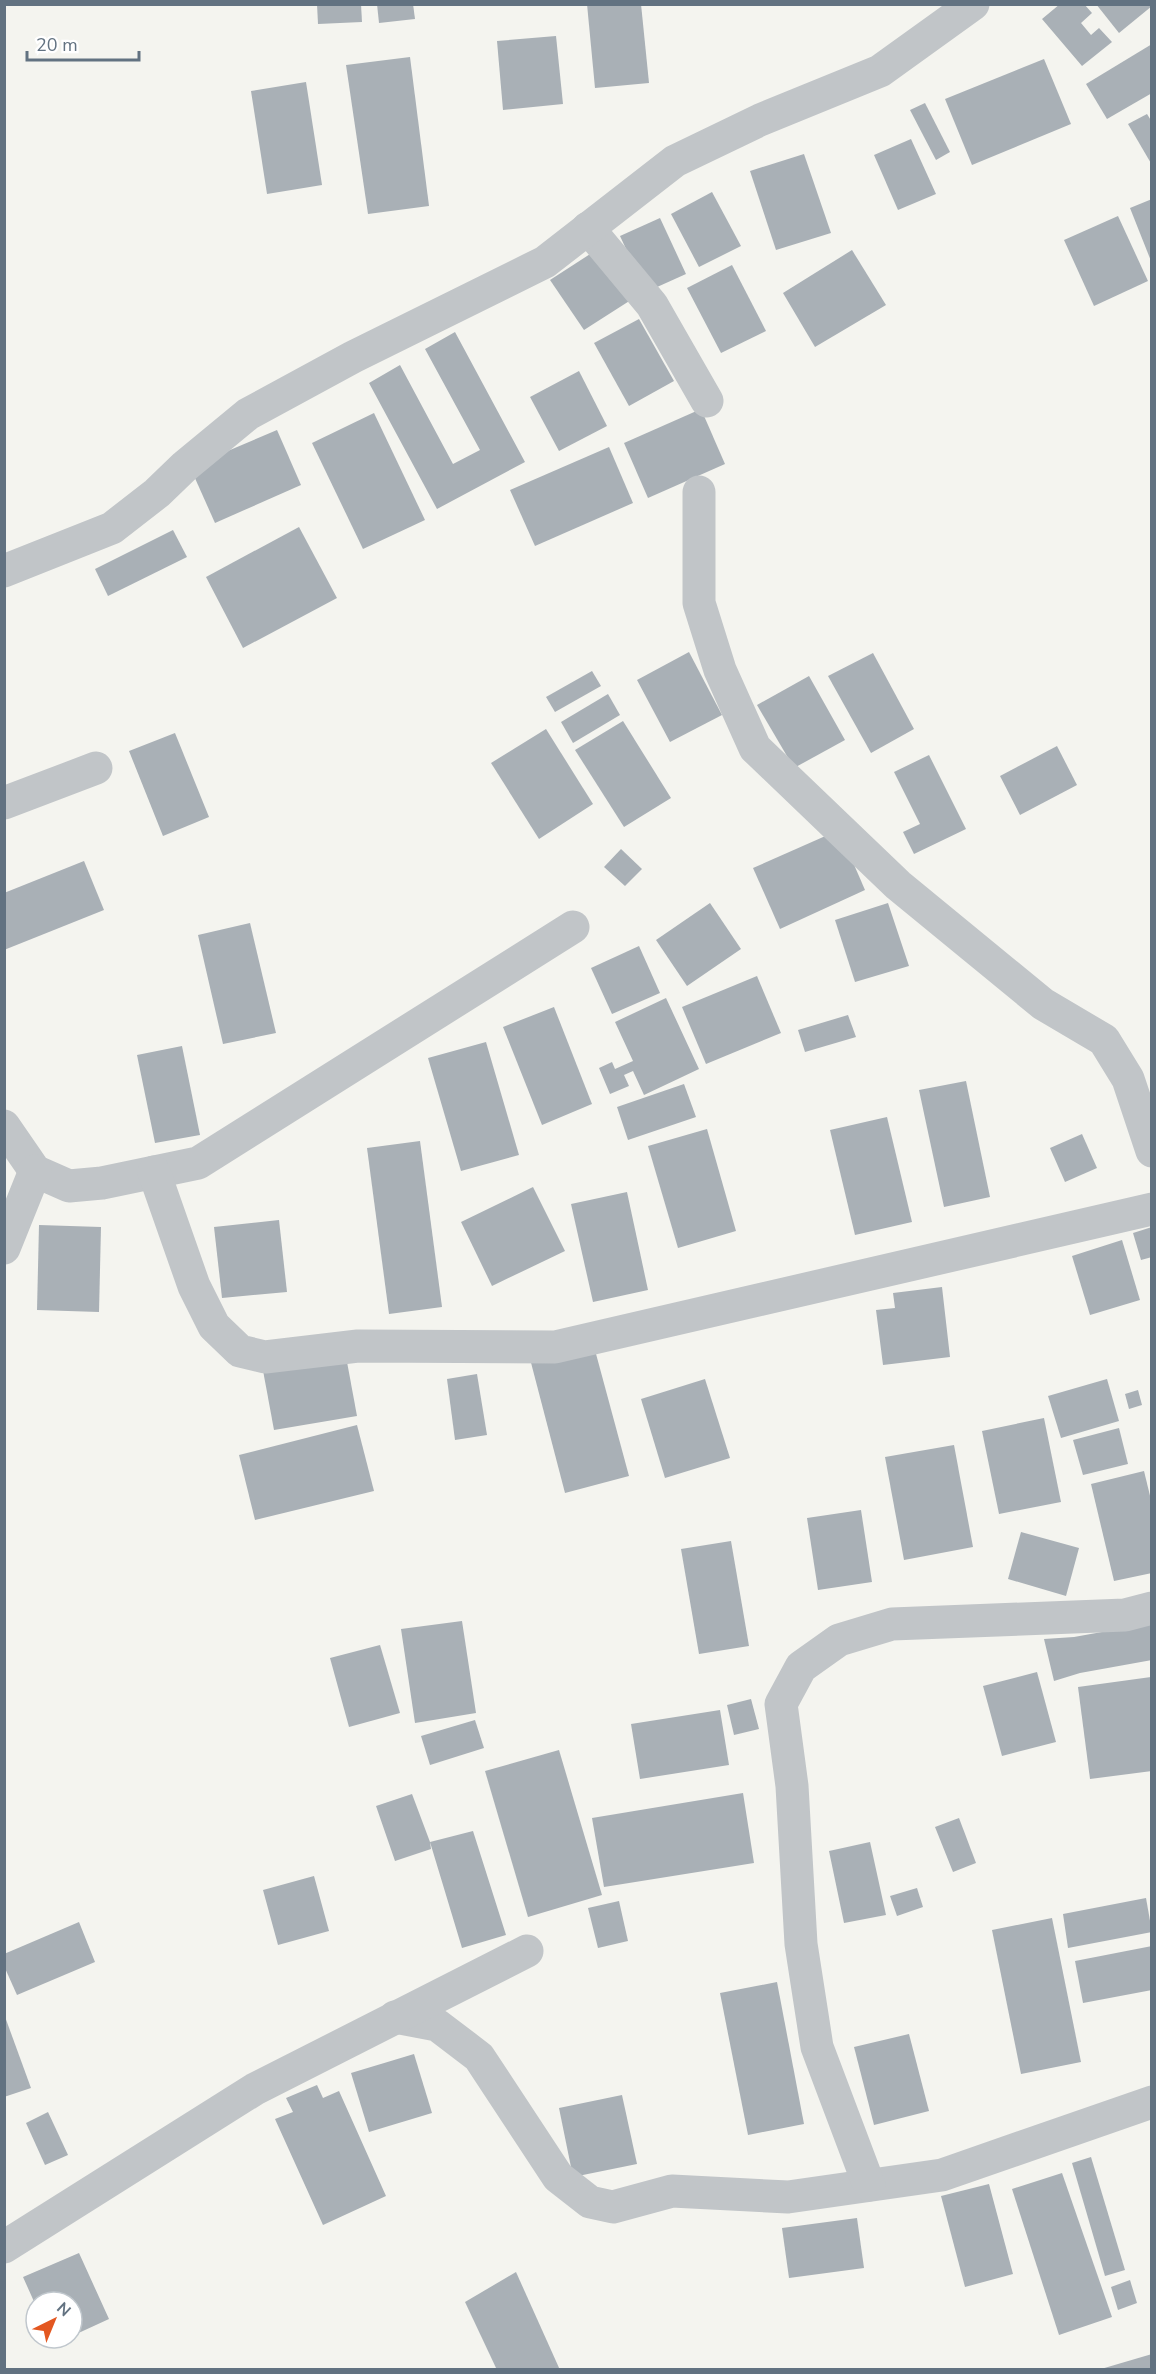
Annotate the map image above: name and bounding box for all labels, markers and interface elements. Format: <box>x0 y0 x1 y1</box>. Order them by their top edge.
scale bar <box>27 24 140 62</box>
text: 20 m <box>36 33 78 57</box>
north arrow <box>24 2290 84 2350</box>
text: N <box>52 2298 75 2322</box>

